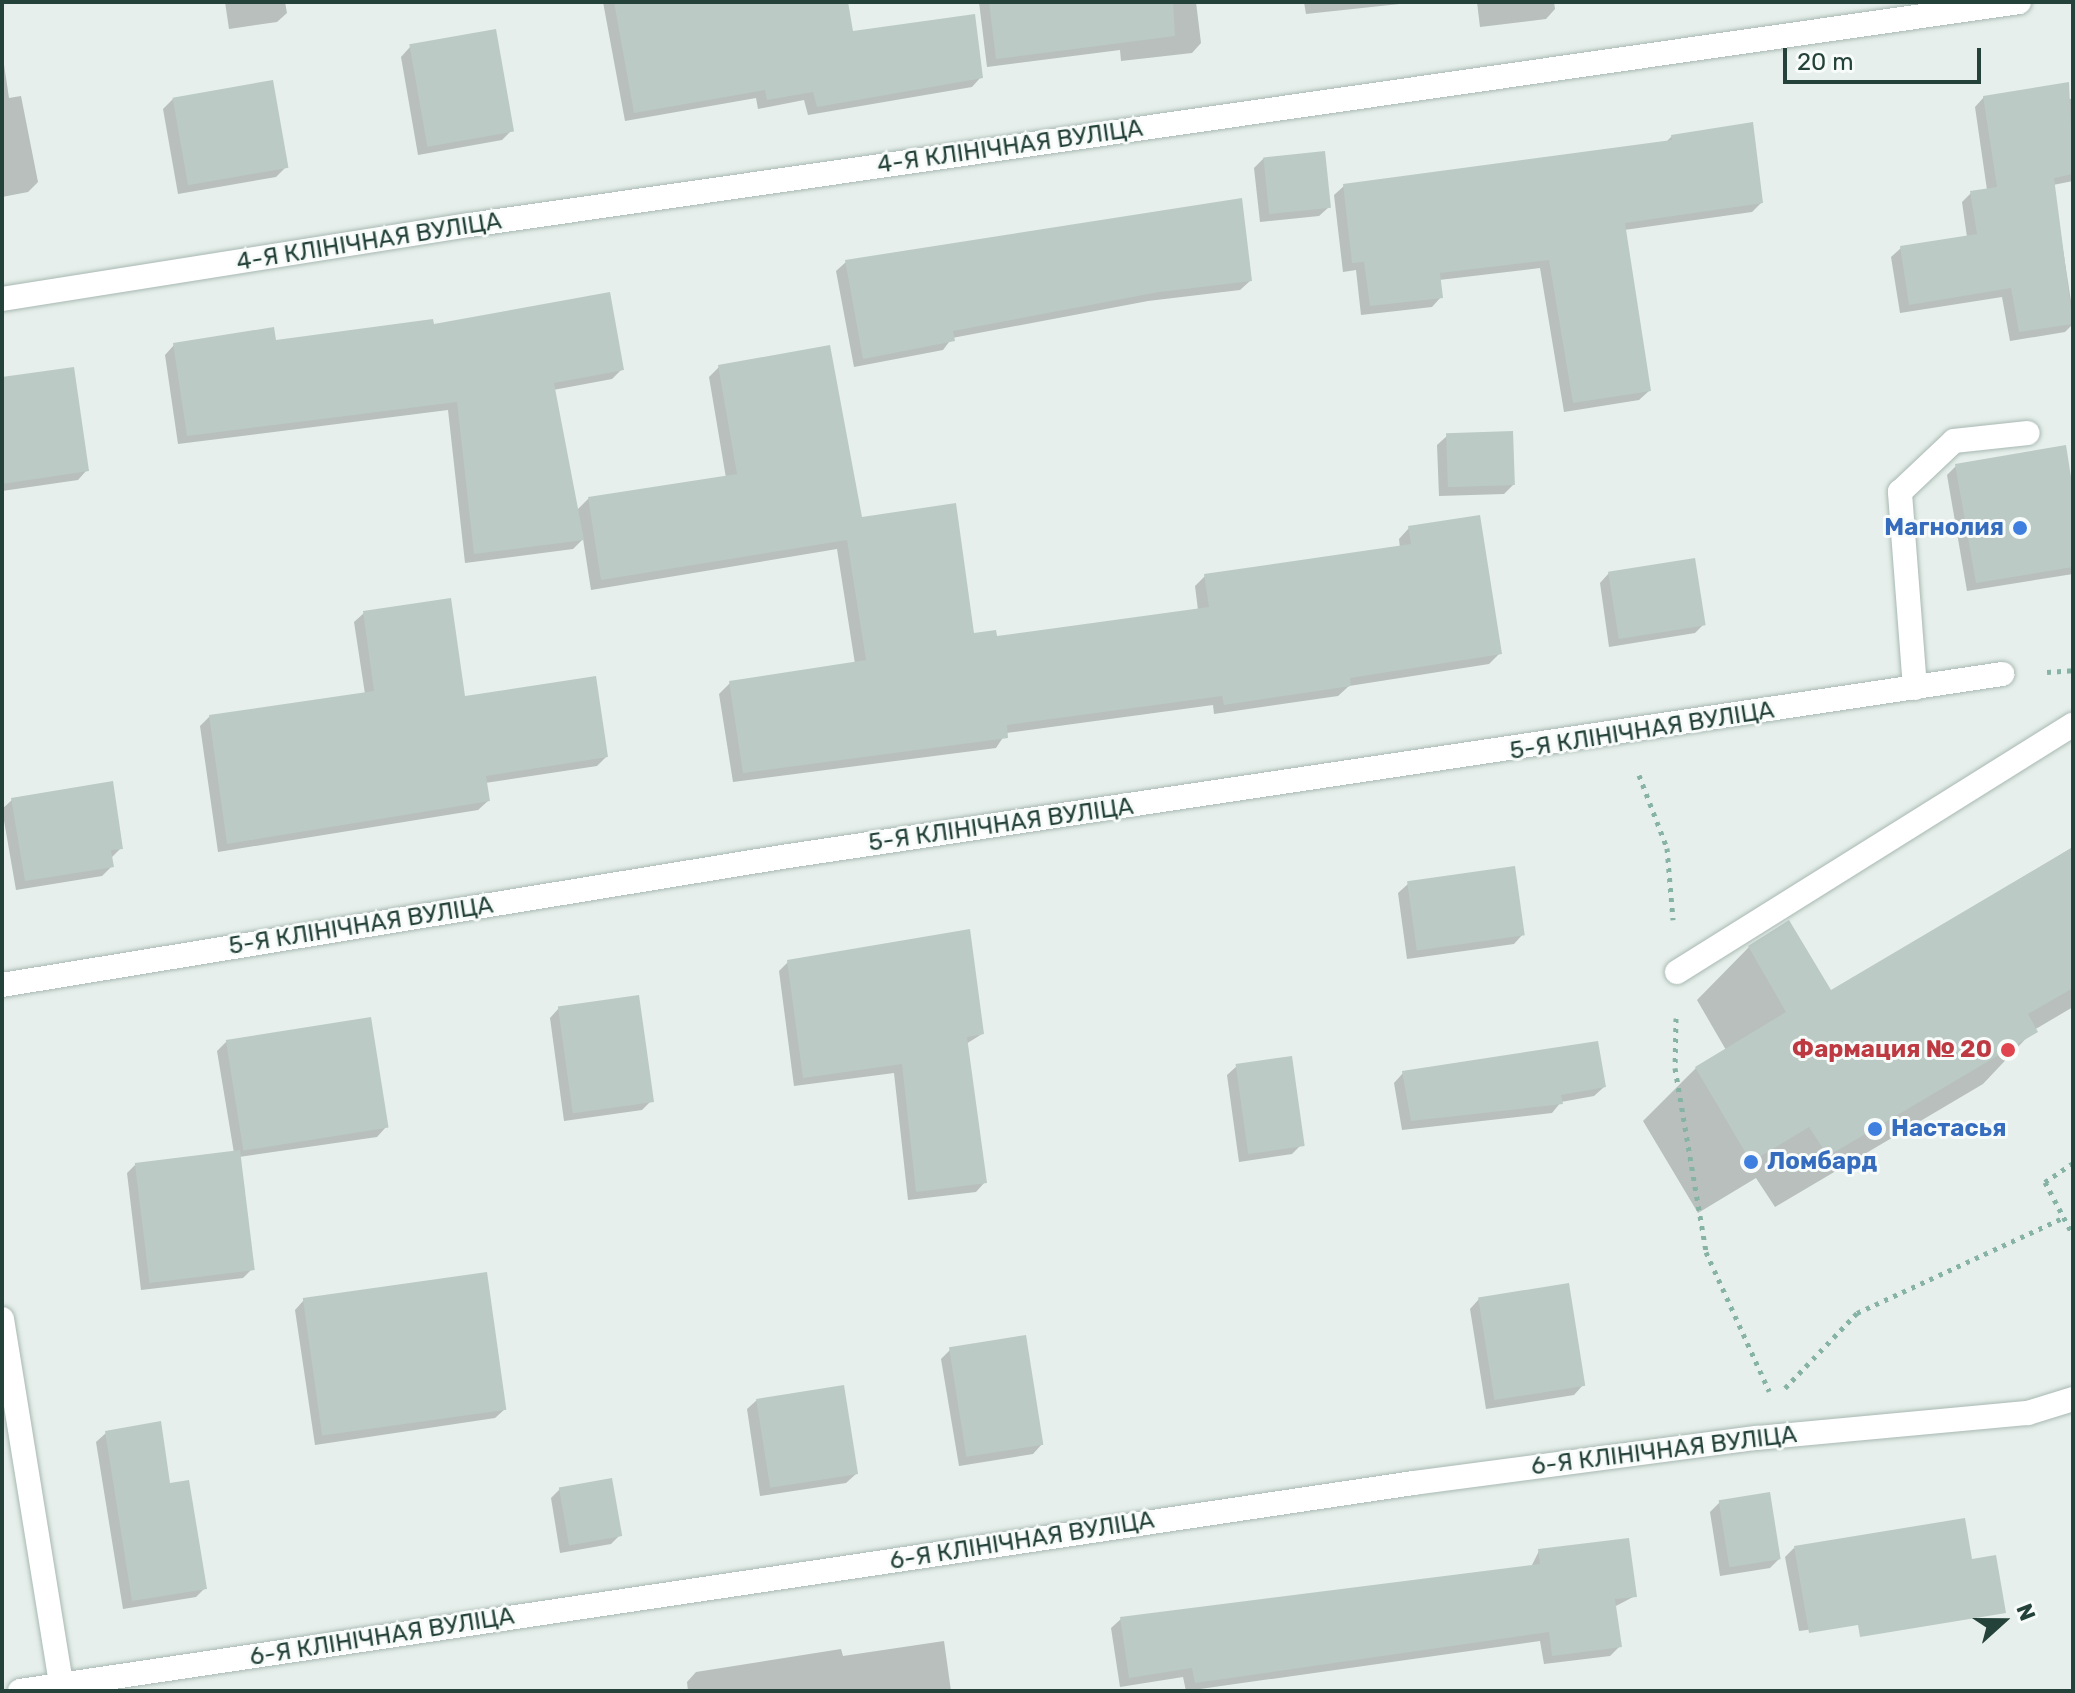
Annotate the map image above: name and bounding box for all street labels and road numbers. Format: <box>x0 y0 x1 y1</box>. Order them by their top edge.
street label: 4-Я КЛІНІЧНАЯ ВУЛІЦА <box>875 114 1145 180</box>
street label: 4-Я КЛІНІЧНАЯ ВУЛІЦА <box>234 207 504 277</box>
street label: 5-Я КЛІНІЧНАЯ ВУЛІЦА <box>1508 696 1776 766</box>
street label: 5-Я КЛІНІЧНАЯ ВУЛІЦА <box>867 792 1135 858</box>
street label: 5-Я КЛІНІЧНАЯ ВУЛІЦА <box>227 891 495 961</box>
street label: 6-Я КЛІНІЧНАЯ ВУЛІЦА <box>1529 1420 1799 1482</box>
street label: 6-Я КЛІНІЧНАЯ ВУЛІЦА <box>888 1506 1156 1576</box>
street label: 6-Я КЛІНІЧНАЯ ВУЛІЦА <box>248 1602 516 1672</box>

